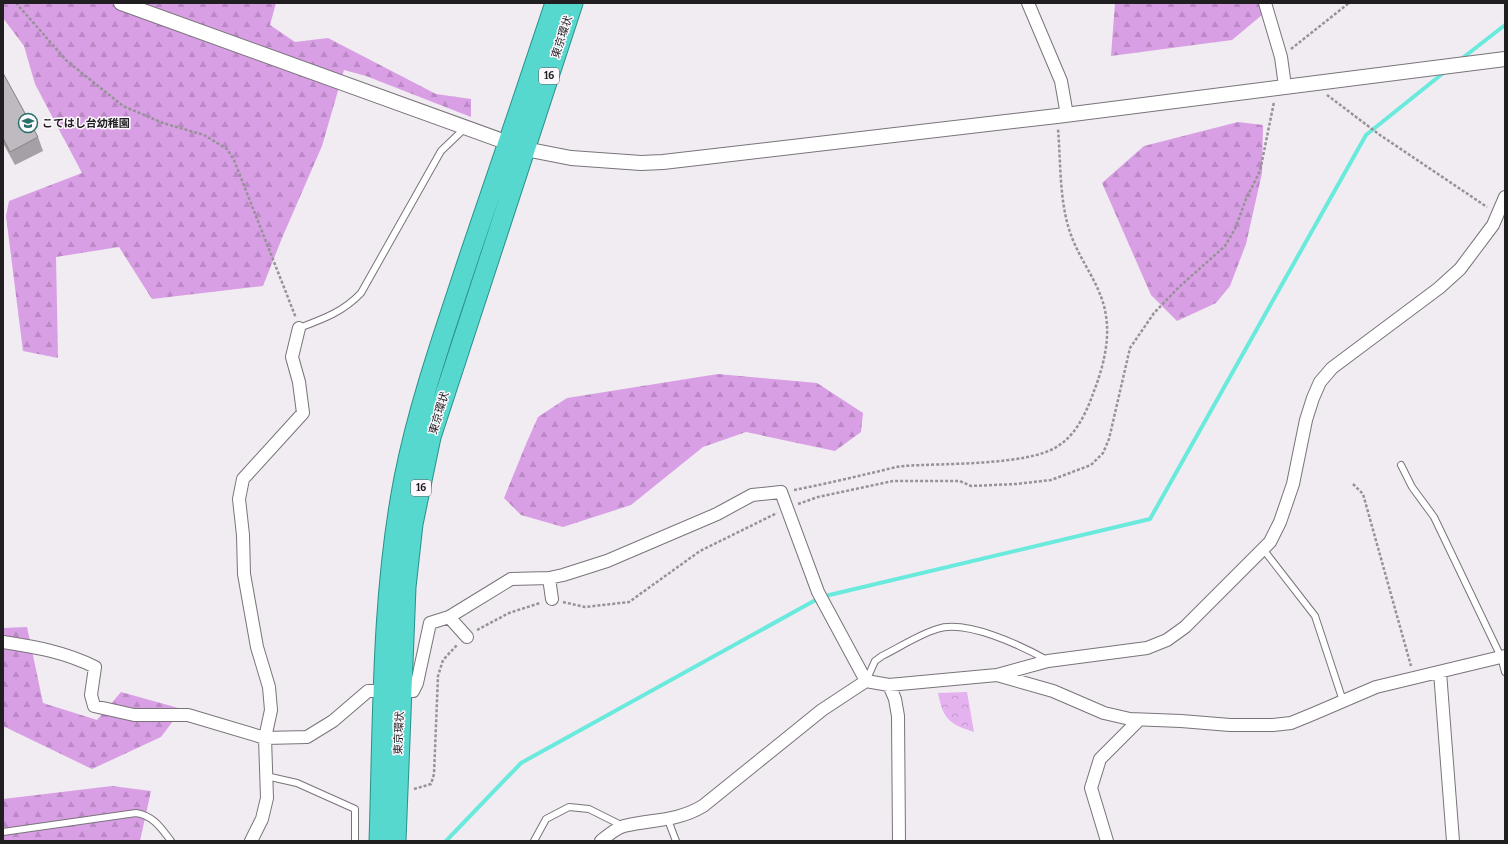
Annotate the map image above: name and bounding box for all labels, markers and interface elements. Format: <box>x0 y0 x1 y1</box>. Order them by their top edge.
street label: 東京環状 <box>549 13 575 60</box>
road number: 16 <box>539 68 559 84</box>
school or university icon: こてはし台幼稚園 <box>17 112 39 134</box>
place label: こてはし台幼稚園 <box>42 117 130 130</box>
street label: 東京環状 <box>426 389 452 436</box>
road number: 16 <box>411 480 431 496</box>
street label: 東京環状 <box>392 710 406 755</box>

